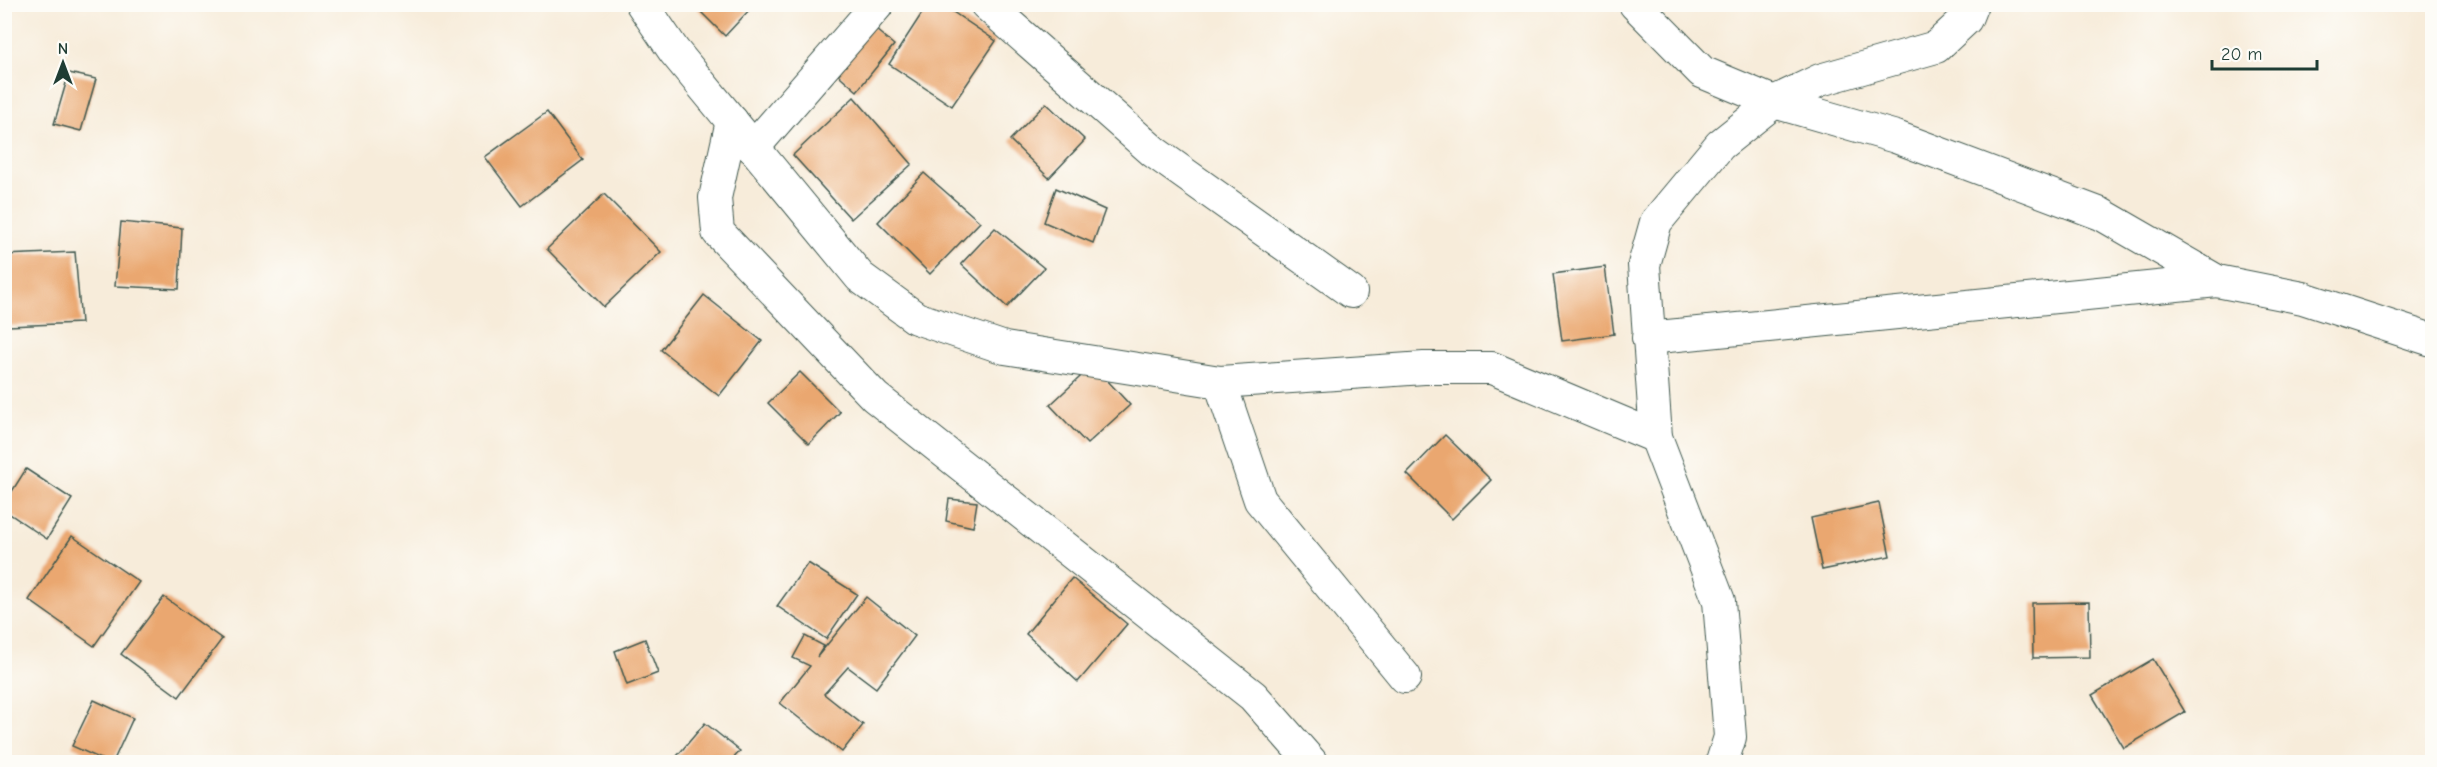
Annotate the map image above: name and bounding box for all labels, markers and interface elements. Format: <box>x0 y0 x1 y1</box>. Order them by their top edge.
north arrow <box>33 33 93 93</box>
scale bar <box>2212 33 2317 71</box>
text: N <box>58 40 68 58</box>
text: 20 m <box>2221 44 2262 65</box>

